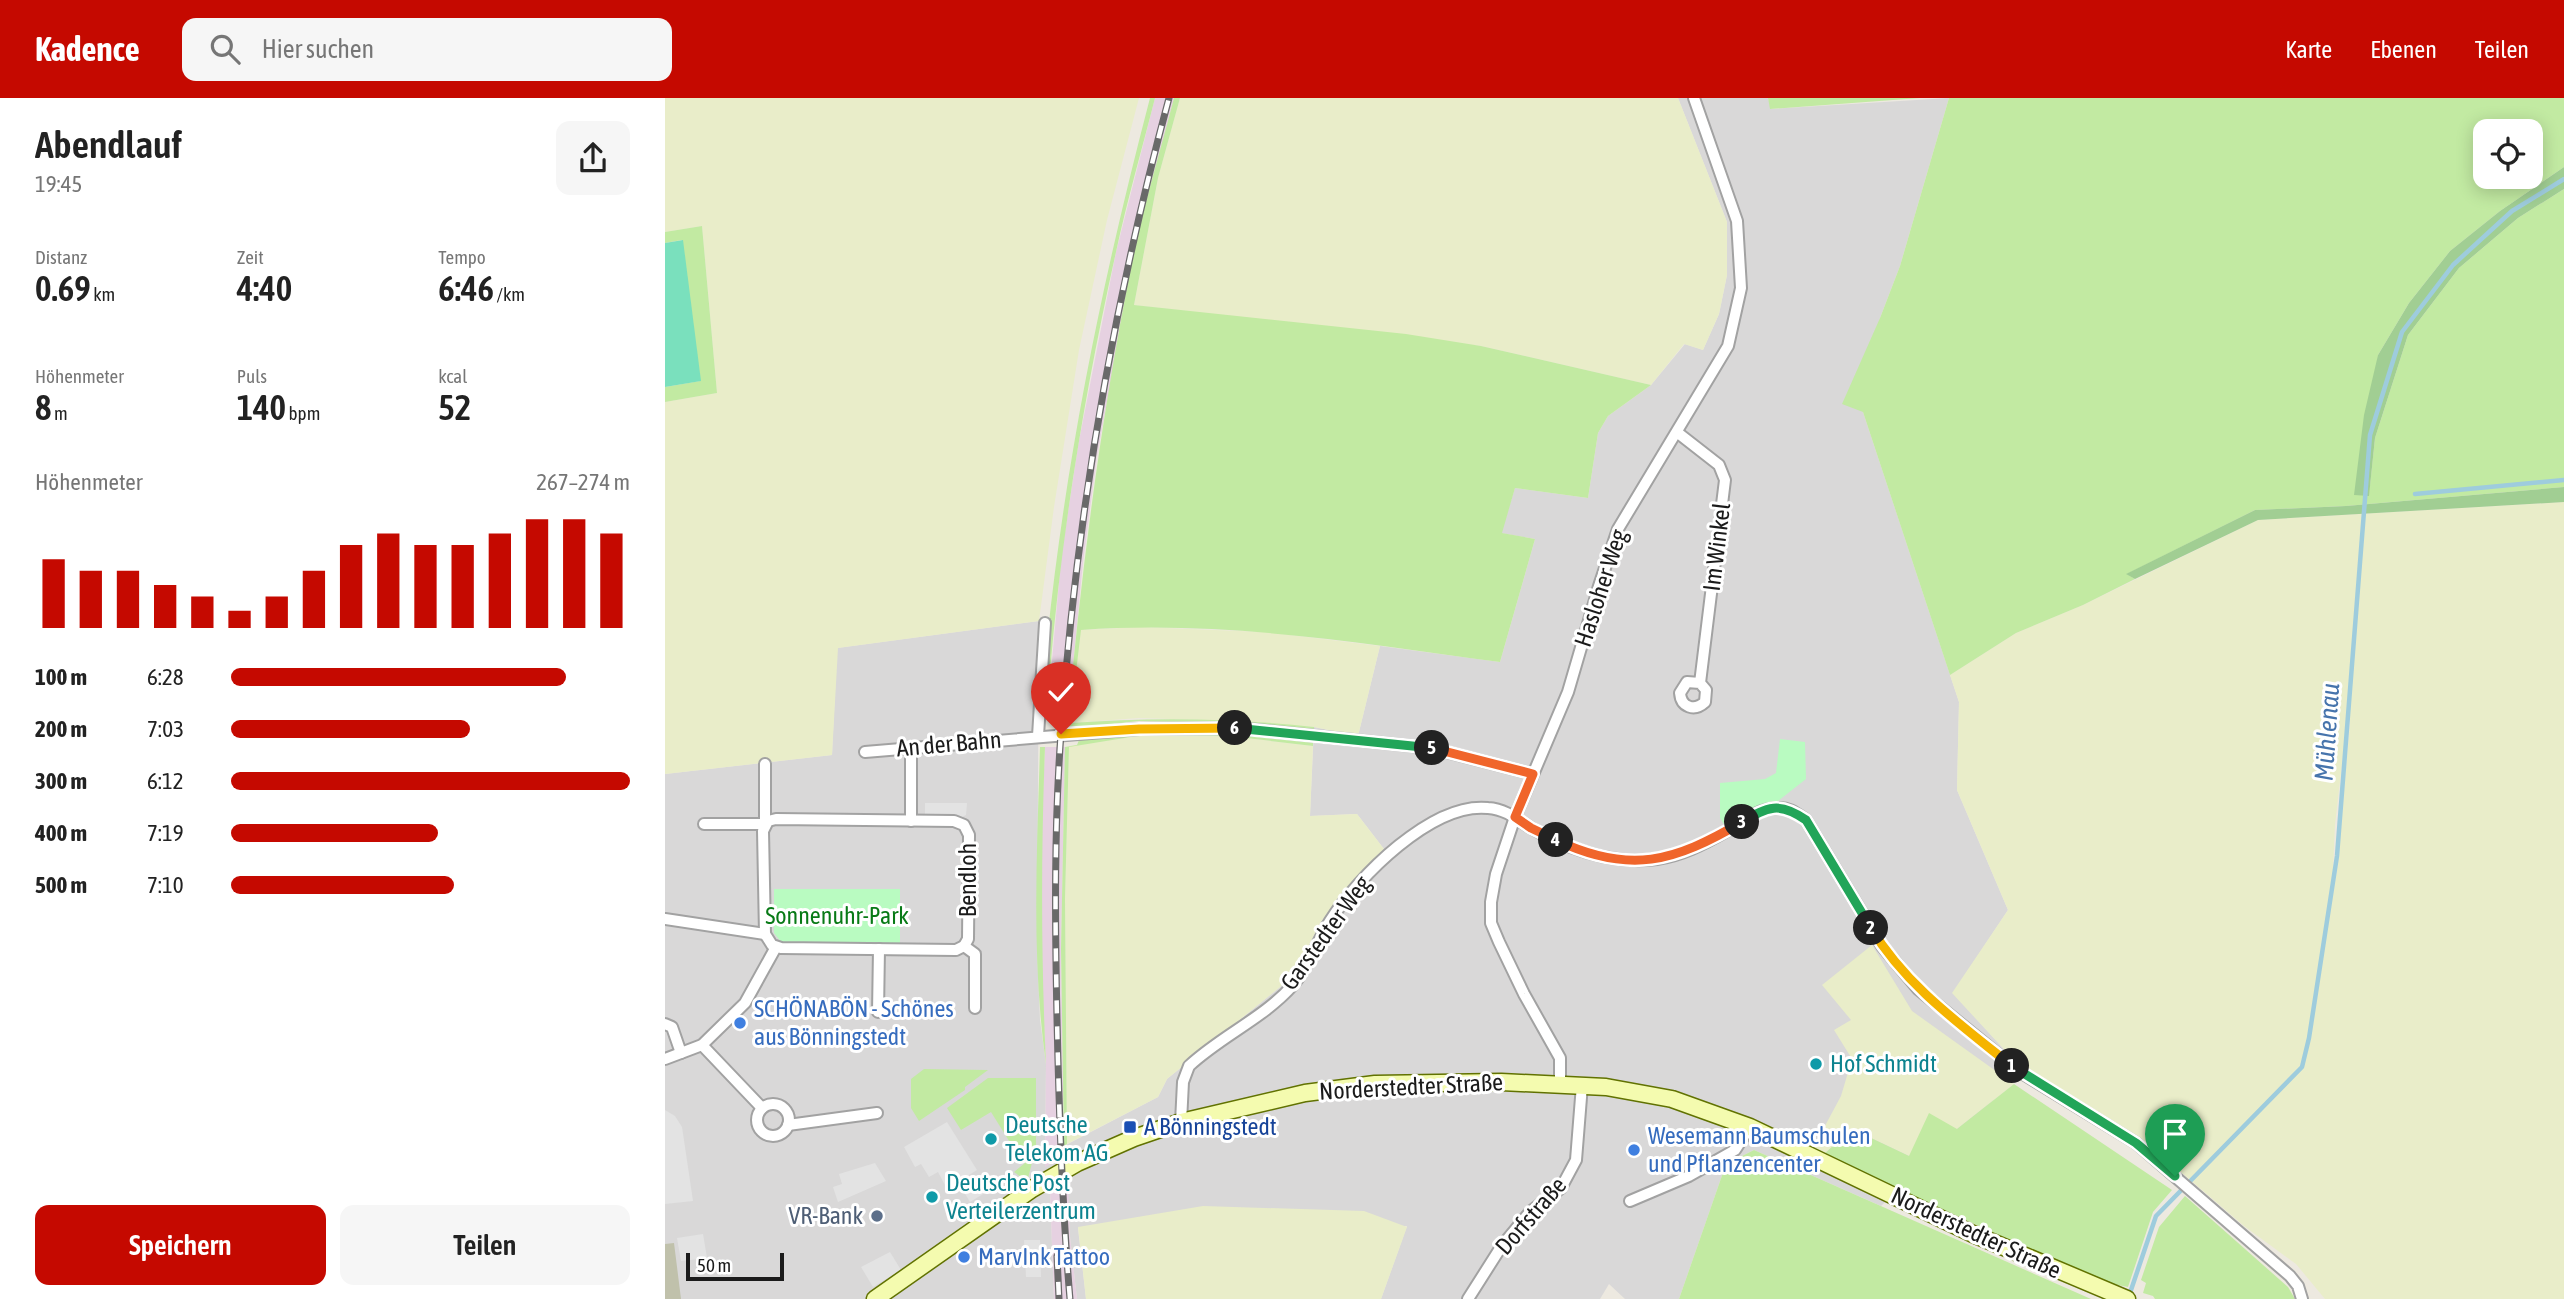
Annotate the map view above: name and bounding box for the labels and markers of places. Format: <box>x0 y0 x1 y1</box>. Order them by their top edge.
pin <box>1031 662 1091 734</box>
pin: 6 <box>1217 710 1253 746</box>
pin: 5 <box>1415 730 1449 766</box>
pin: 3 <box>1725 804 1759 840</box>
pin: 4 <box>1539 822 1573 858</box>
pin: 2 <box>1853 910 1889 946</box>
place label: SCHÖNABÖN - Schönes aus Bönningstedt <box>754 995 954 1050</box>
marker: SCHÖNABÖN - Schönes aus Bönningstedt <box>732 1015 748 1031</box>
pin: 1 <box>1995 1048 2029 1084</box>
place label: Hof Schmidt <box>1830 1050 1937 1077</box>
marker: Hof Schmidt <box>1808 1056 1824 1072</box>
pin <box>2145 1104 2205 1176</box>
place label: Deutsche Telekom AG <box>1005 1111 1108 1166</box>
place label: A Bönningstedt <box>1144 1113 1277 1140</box>
marker: A Bönningstedt <box>1122 1119 1138 1135</box>
place label: Wesemann Baumschulen und Pflanzencenter <box>1648 1122 1871 1177</box>
marker: Deutsche Telekom AG <box>983 1131 999 1147</box>
marker: Wesemann Baumschulen und Pflanzencenter <box>1626 1142 1642 1158</box>
place label: Deutsche Post Verteilerzentrum <box>946 1169 1096 1224</box>
marker: Deutsche Post Verteilerzentrum <box>924 1189 940 1205</box>
place label: VR-Bank <box>789 1202 863 1229</box>
marker: VR-Bank <box>869 1208 885 1224</box>
place label: MarvInk Tattoo <box>978 1243 1110 1270</box>
marker: MarvInk Tattoo <box>956 1249 972 1265</box>

